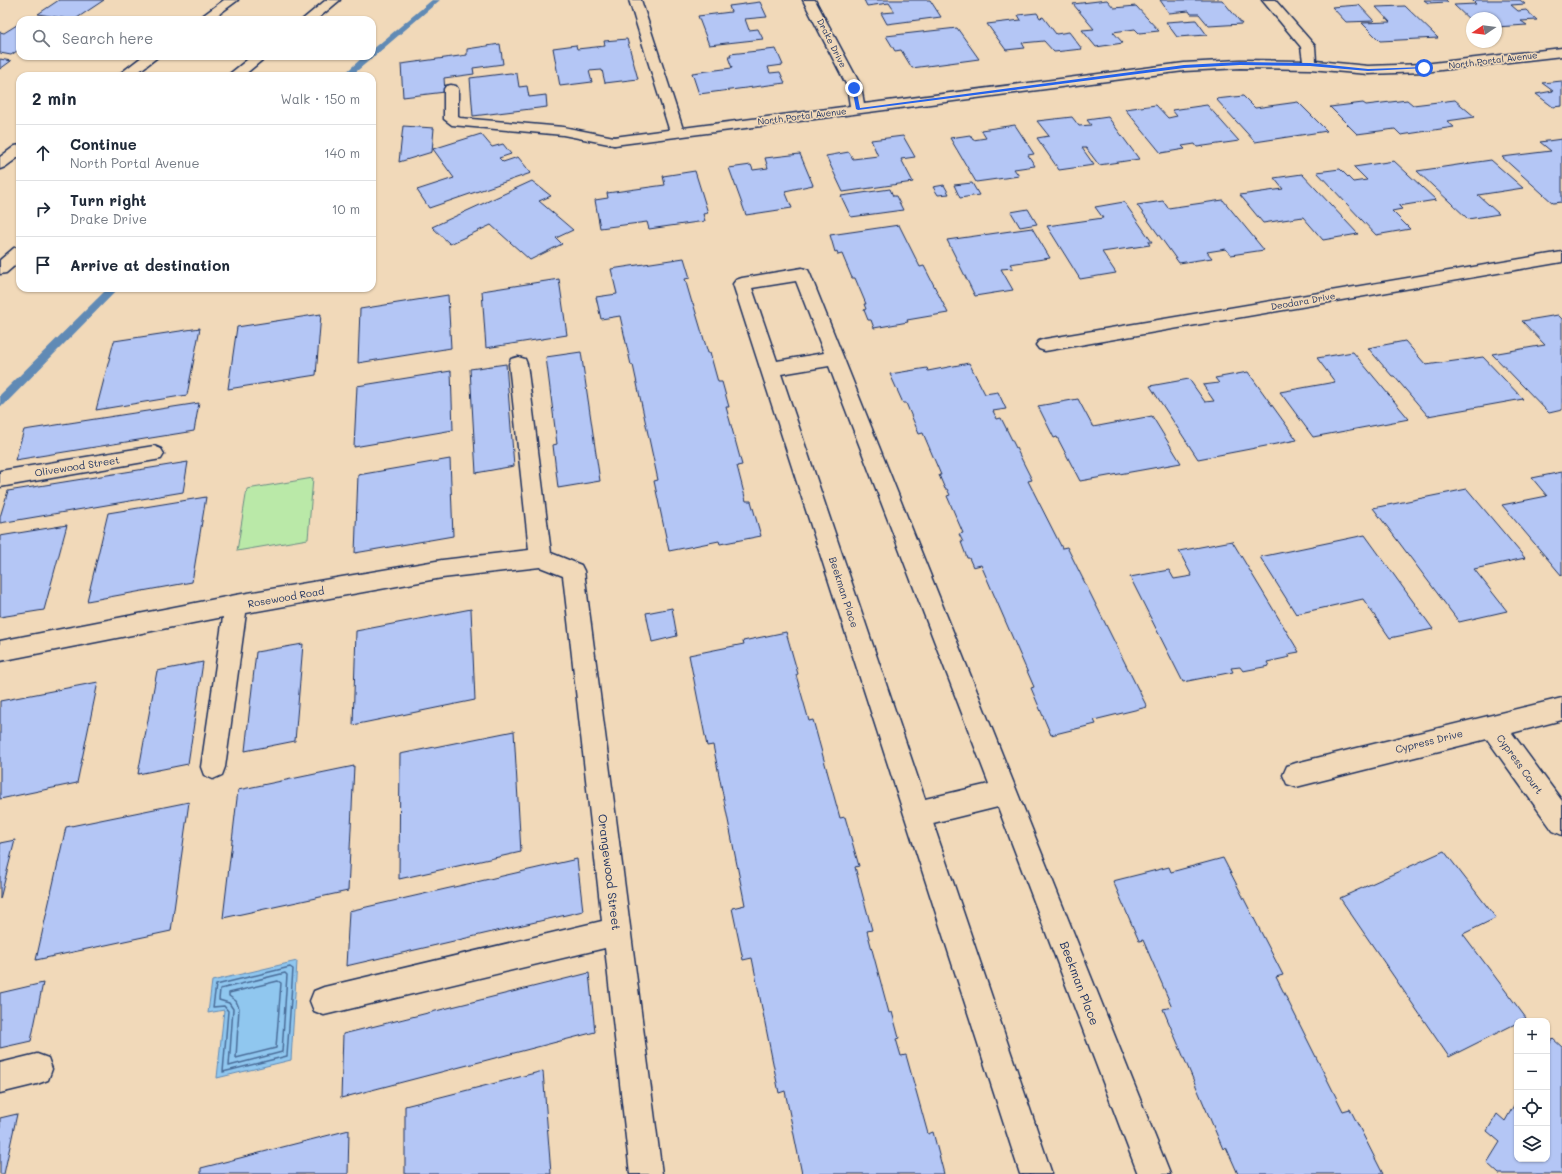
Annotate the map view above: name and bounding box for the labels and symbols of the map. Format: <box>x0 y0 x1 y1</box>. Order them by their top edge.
north arrow <box>1466 12 1502 48</box>
street label: Drake Drive <box>815 17 849 69</box>
street label: North Portal Avenue <box>1448 49 1538 71</box>
route start <box>1415 59 1433 77</box>
route end <box>845 79 863 97</box>
street label: North Portal Avenue <box>757 105 847 127</box>
street label: Deodara Drive <box>1270 290 1336 312</box>
street label: Olivewood Street <box>33 452 121 480</box>
street label: Beekman Place <box>826 555 862 629</box>
street label: Rosewood Road <box>247 583 325 611</box>
street label: Cypress Drive <box>1394 726 1464 756</box>
street label: Cypress Court <box>1494 731 1546 797</box>
street label: Orangewood Street <box>595 813 625 931</box>
street label: Beekman Place <box>1057 939 1103 1027</box>

